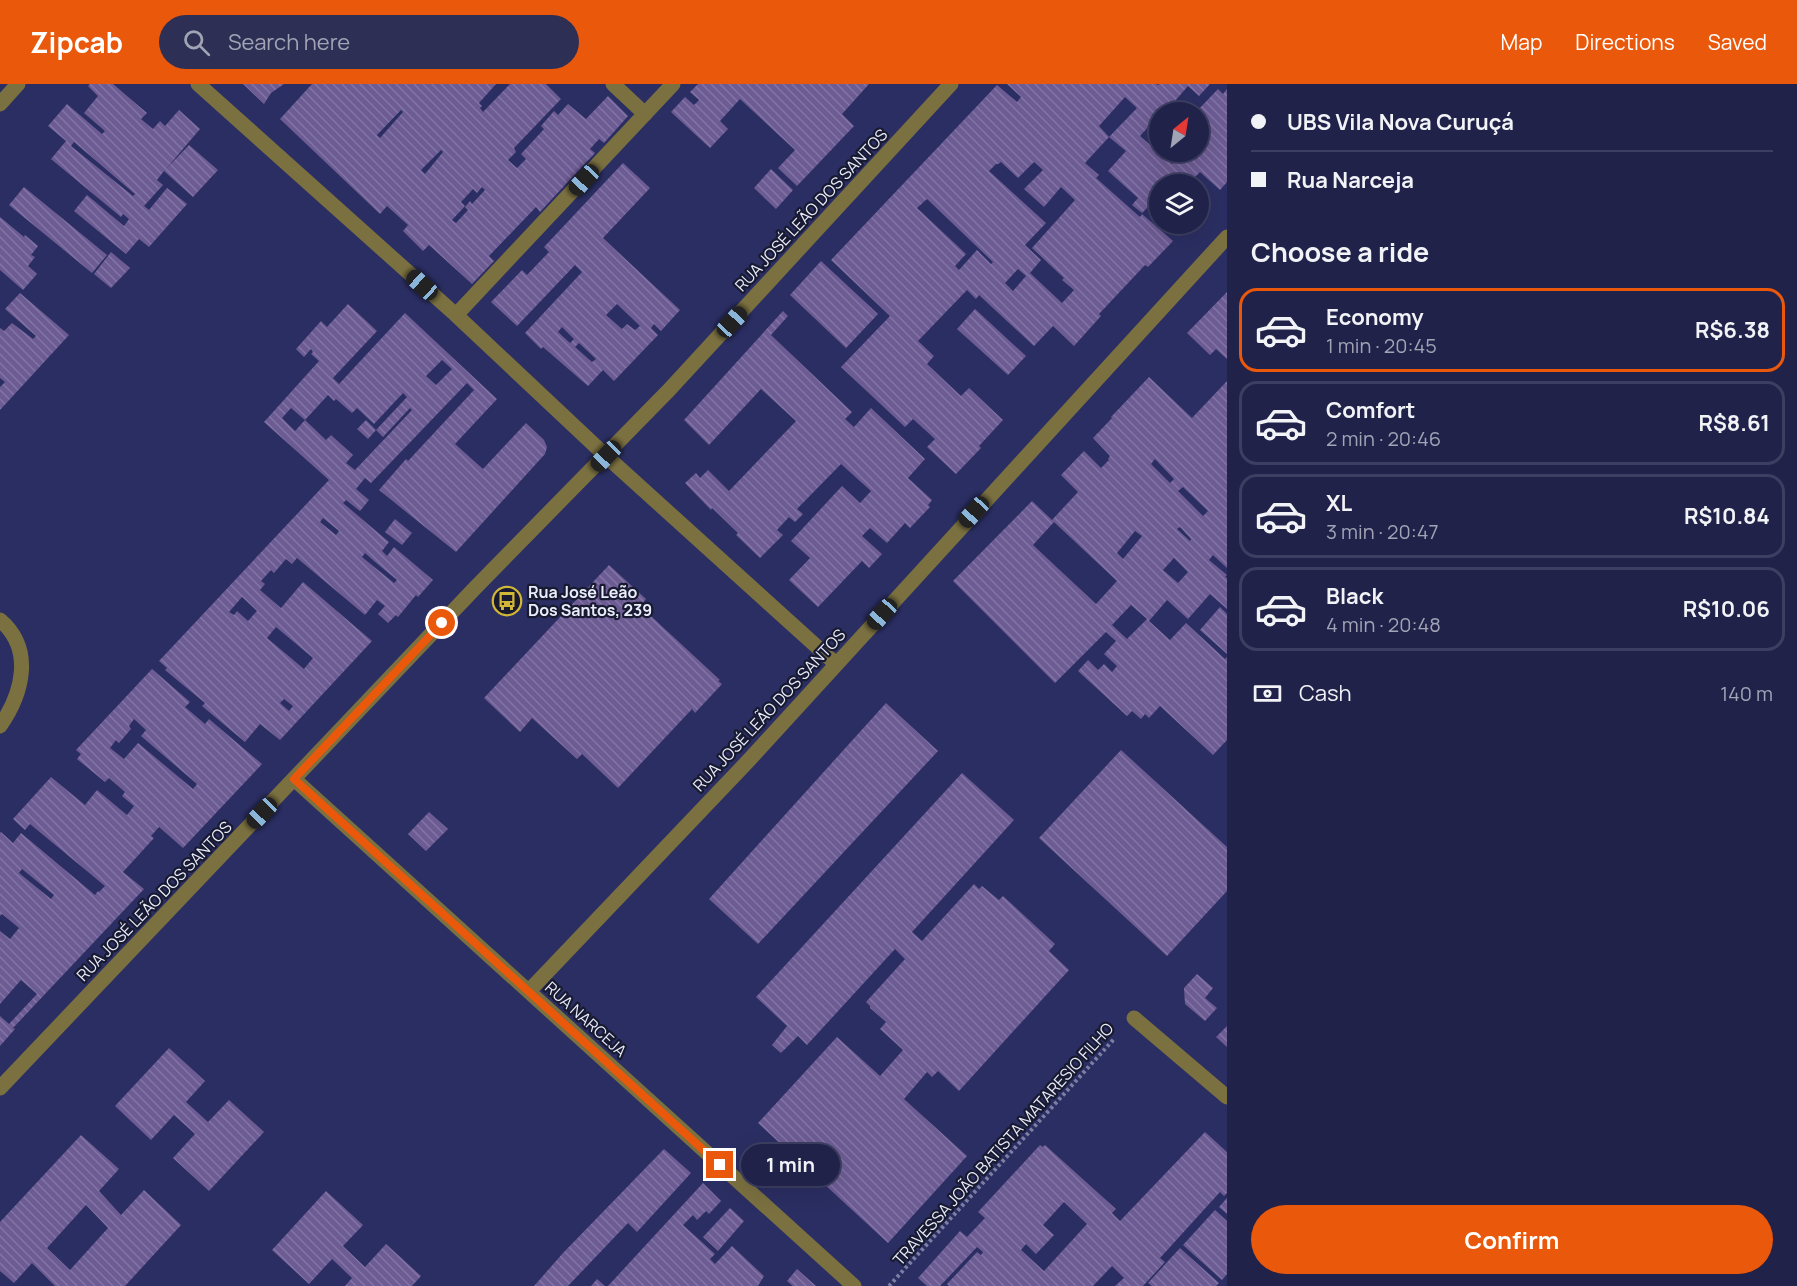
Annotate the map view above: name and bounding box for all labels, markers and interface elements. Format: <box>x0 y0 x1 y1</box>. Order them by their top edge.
search box <box>159 15 579 69</box>
text: Zipcab <box>30 23 123 61</box>
icon: search <box>180 26 213 59</box>
text: Search here <box>228 27 350 57</box>
text: Map <box>1501 28 1542 56</box>
text: Directions <box>1575 28 1675 56</box>
text: Saved <box>1708 28 1767 56</box>
north arrow <box>1149 102 1209 162</box>
map controls <box>1149 102 1209 234</box>
text: UBS Vila Nova Curuçá <box>1287 107 1514 137</box>
street label: RUA JOSÉ LEÃO DOS SANTOS <box>730 124 892 296</box>
car <box>565 161 603 199</box>
text: Rua Narceja <box>1287 165 1414 195</box>
button: layers <box>1149 174 1209 234</box>
text: Choose a ride <box>1251 233 1429 270</box>
car <box>403 266 441 304</box>
text: Economy <box>1326 302 1424 332</box>
car <box>713 303 751 341</box>
icon: car <box>1254 303 1308 357</box>
text: R$6.38 <box>1695 315 1770 345</box>
text: 1 min · 20:45 <box>1326 332 1437 359</box>
text: Comfort <box>1326 395 1415 425</box>
icon: car <box>1254 396 1308 450</box>
text: R$8.61 <box>1699 408 1770 438</box>
text: 2 min · 20:46 <box>1326 425 1441 452</box>
car <box>587 437 625 475</box>
text: XL <box>1326 488 1352 518</box>
icon: car <box>1254 489 1308 543</box>
car <box>955 493 993 531</box>
text: R$10.84 <box>1684 501 1770 531</box>
text: 3 min · 20:47 <box>1326 518 1439 545</box>
place label: Rua José Leão Dos Santos, 239 <box>528 581 652 621</box>
text: Black <box>1326 581 1383 611</box>
icon: car <box>1254 582 1308 636</box>
bus stop icon: Rua José Leão Dos Santos, 239 <box>491 585 523 617</box>
text: R$10.06 <box>1683 594 1770 624</box>
car <box>863 595 901 633</box>
route start <box>428 609 455 636</box>
text: 4 min · 20:48 <box>1326 611 1441 638</box>
street label: RUA JOSÉ LEÃO DOS SANTOS <box>688 624 850 796</box>
icon: cash <box>1251 677 1284 710</box>
text: Cash <box>1299 678 1352 708</box>
text: 140 m <box>1720 680 1773 707</box>
car <box>243 794 281 832</box>
street label: RUA JOSÉ LEÃO DOS SANTOS <box>72 816 237 986</box>
street label: RUA NARCEJA <box>540 976 632 1062</box>
street label: TRAVESSA JOÃO BATISTA MATARESIO FILHO <box>888 1017 1118 1270</box>
callout: 1 min <box>741 1144 840 1186</box>
route end <box>706 1151 733 1178</box>
text: 1 min <box>766 1151 815 1178</box>
button: Confirm <box>1251 1205 1773 1274</box>

